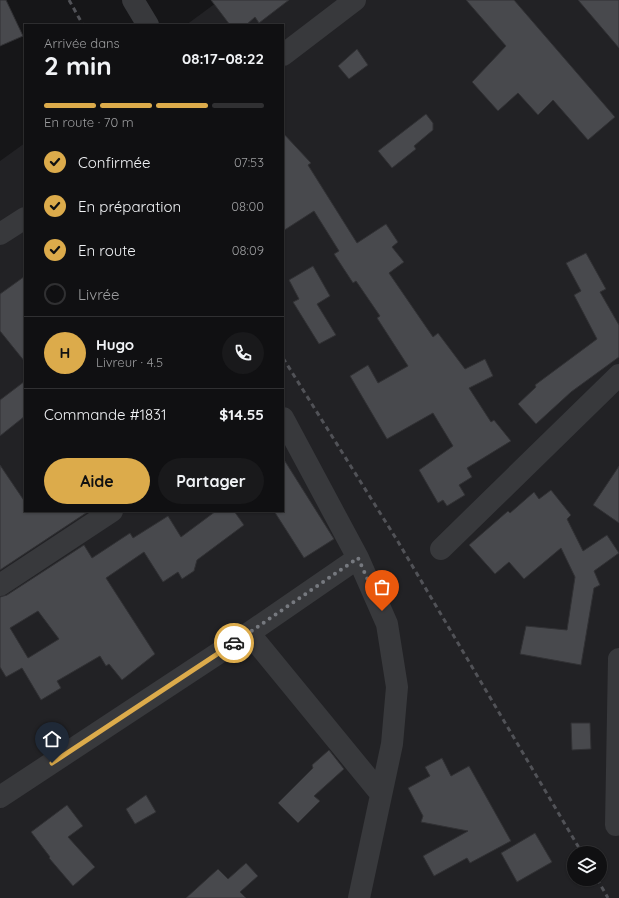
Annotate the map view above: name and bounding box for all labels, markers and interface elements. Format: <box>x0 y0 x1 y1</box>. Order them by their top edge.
text: Arrivée dans <box>44 35 120 51</box>
text: 2 min <box>44 49 112 82</box>
text: 08:17–08:22 <box>182 49 264 68</box>
text: En route · 70 m <box>44 114 134 130</box>
icon: check <box>44 151 66 173</box>
text: Confirmée <box>78 153 151 172</box>
text: 07:53 <box>234 154 264 170</box>
icon: check <box>44 195 66 217</box>
text: En préparation <box>78 197 181 216</box>
text: 08:00 <box>231 198 264 214</box>
icon: check <box>44 239 66 261</box>
text: En route <box>78 241 136 260</box>
text: 08:09 <box>232 242 264 258</box>
text: Livrée <box>78 285 120 304</box>
button: phone <box>222 332 264 374</box>
text: Hugo <box>96 335 134 354</box>
text: H <box>60 343 70 362</box>
text: Livreur · 4.5 <box>96 354 163 370</box>
text: Commande #1831 <box>44 405 167 424</box>
text: $14.55 <box>219 405 264 424</box>
button: Aide <box>44 458 150 504</box>
button: Partager <box>158 458 264 504</box>
pin <box>365 570 399 611</box>
icon: bag <box>371 576 393 598</box>
courier <box>214 623 254 663</box>
icon: car <box>223 632 245 654</box>
pin <box>35 722 69 763</box>
icon: home <box>41 728 63 750</box>
map controls <box>567 846 607 886</box>
button: layers <box>567 846 607 886</box>

